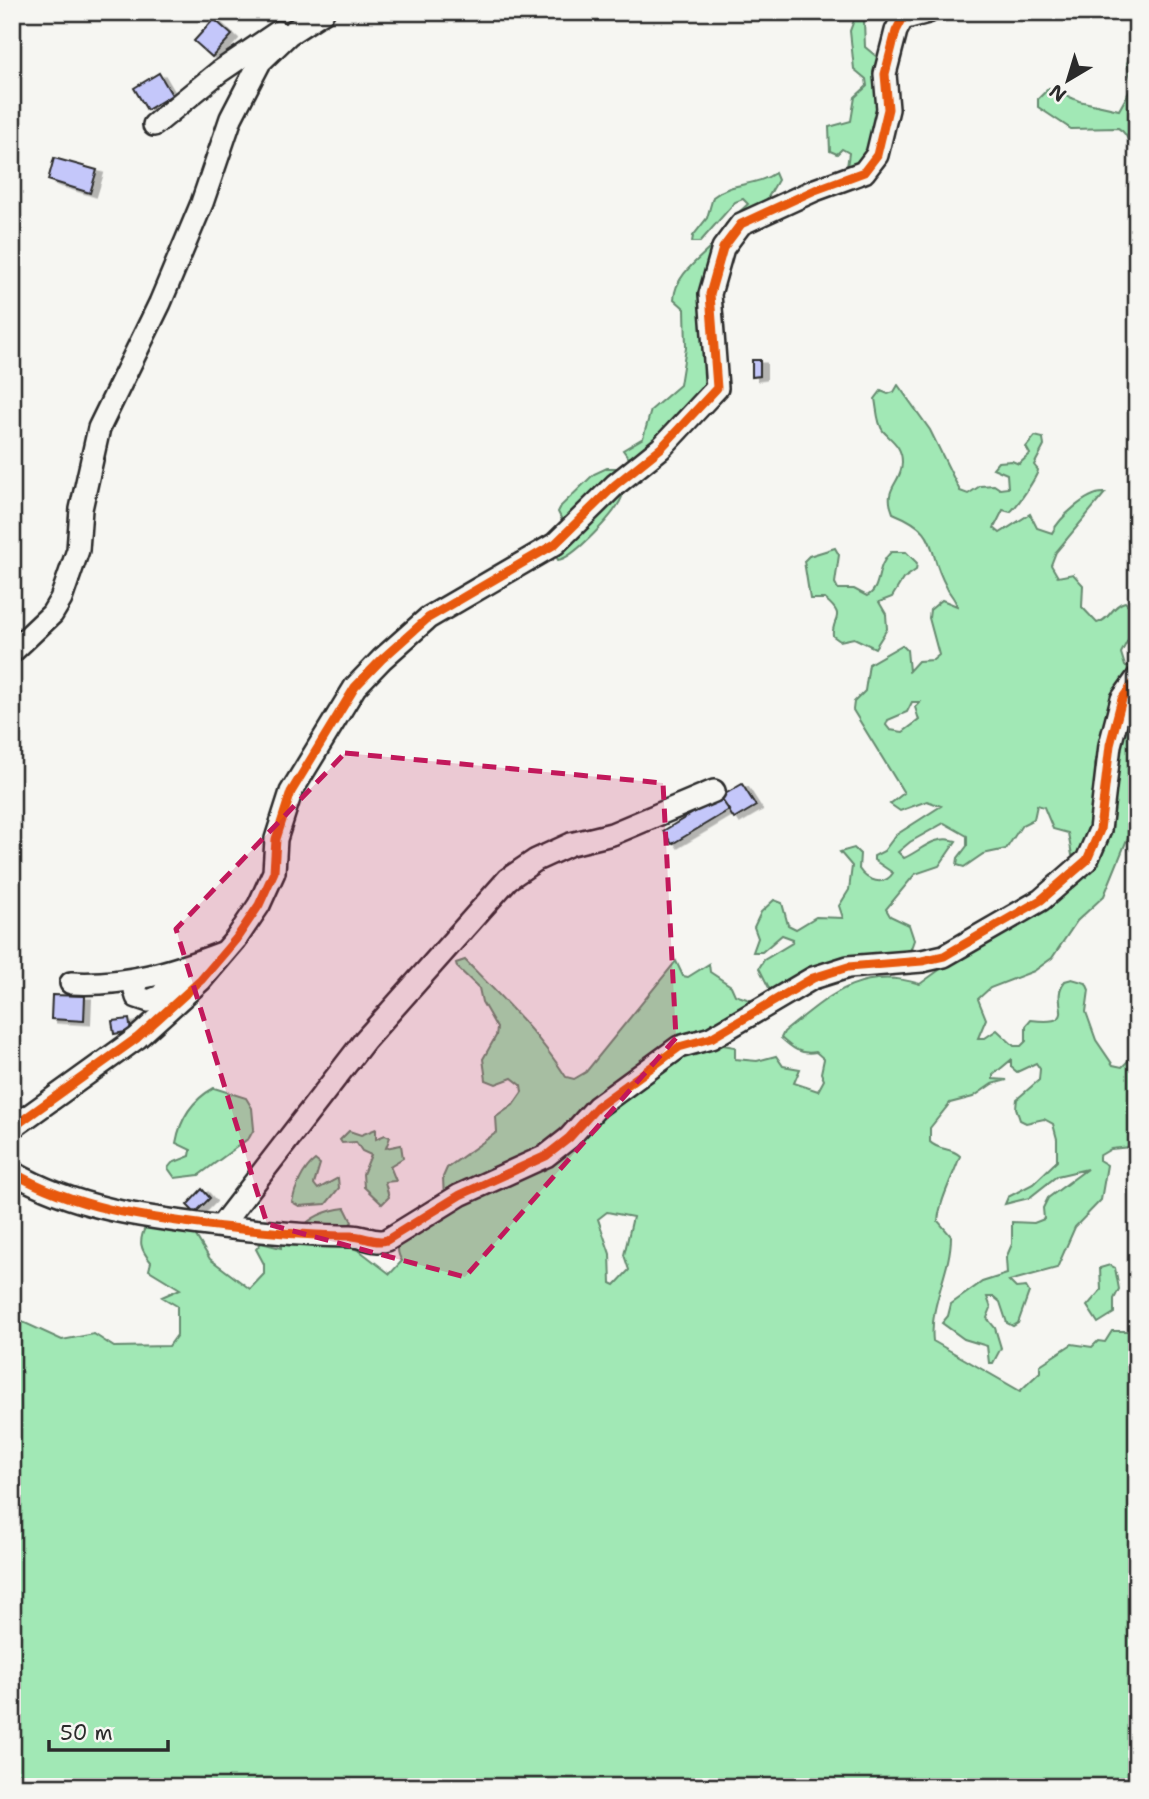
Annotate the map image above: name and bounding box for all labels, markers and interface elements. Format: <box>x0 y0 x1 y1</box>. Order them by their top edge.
north arrow <box>1034 46 1104 116</box>
text: N <box>1044 79 1071 107</box>
scale bar <box>49 1708 168 1752</box>
text: 50 m <box>60 1719 113 1747</box>

